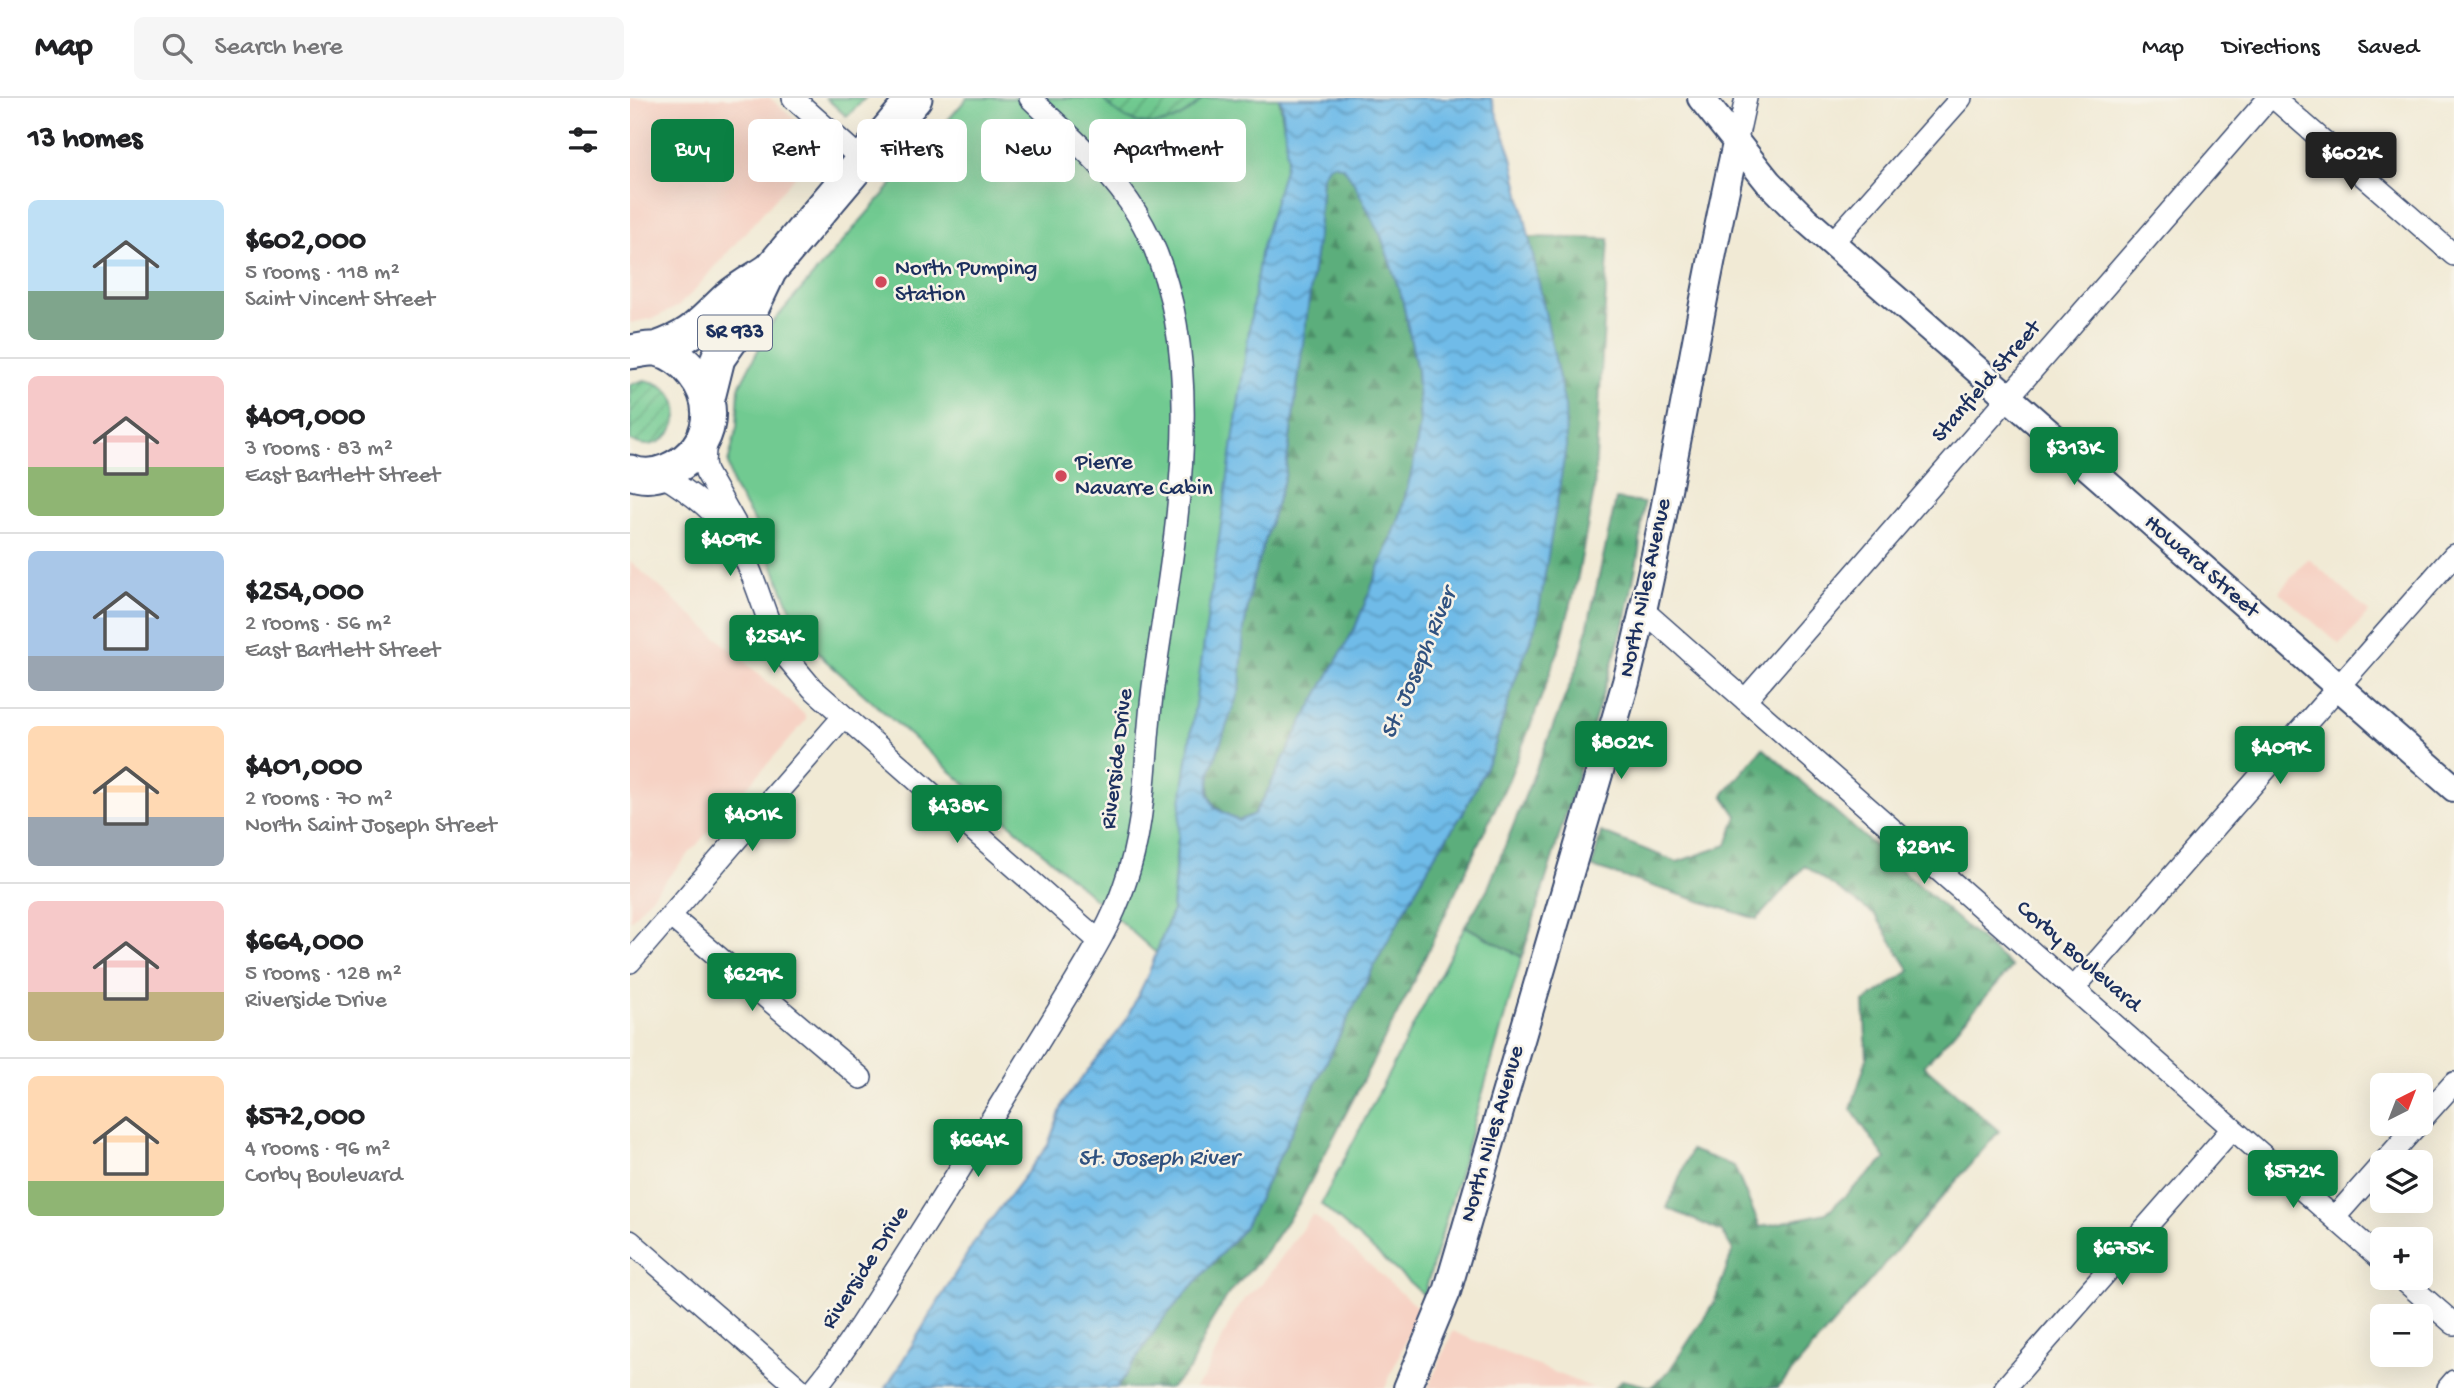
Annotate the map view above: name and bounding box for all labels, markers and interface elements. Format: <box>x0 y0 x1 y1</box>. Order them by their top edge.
search box <box>134 17 624 80</box>
text: Map <box>35 29 92 67</box>
icon: search <box>158 29 196 67</box>
text: Search here <box>214 33 343 64</box>
text: Map <box>2142 34 2184 63</box>
text: Directions <box>2222 34 2320 63</box>
text: Saved <box>2358 34 2419 63</box>
chip: Buy <box>651 119 734 182</box>
chip: Rent <box>748 119 843 182</box>
chip: Filters <box>857 119 967 182</box>
chip: New <box>981 119 1075 182</box>
chip: Apartment <box>1089 119 1246 182</box>
icon: filters <box>564 121 602 159</box>
text: 13 homes <box>28 123 142 158</box>
pin: $602K <box>2302 132 2400 192</box>
text: $602K <box>2322 141 2381 168</box>
text: $602,000 <box>245 225 366 260</box>
icon: home <box>84 228 168 312</box>
place label: North Pumping Station <box>895 256 1037 309</box>
text: 5 rooms · 118 m² <box>245 260 400 287</box>
marker: North Pumping Station <box>873 274 889 290</box>
text: Saint Vincent Street <box>245 287 435 314</box>
street label: Stanfield Street <box>1927 314 2048 449</box>
road number: SR 933 <box>698 316 772 350</box>
text: $409,000 <box>245 401 365 436</box>
icon: home <box>84 404 168 488</box>
pin: $313K <box>2025 428 2123 487</box>
text: 3 rooms · 83 m² <box>245 436 393 463</box>
text: $313K <box>2046 436 2102 463</box>
place label: Pierre Navarre Cabin <box>1074 450 1213 503</box>
text: East Bartlett Street <box>245 463 440 490</box>
marker: Pierre Navarre Cabin <box>1053 468 1069 484</box>
street label: North Niles Avenue <box>1614 495 1678 680</box>
street label: Howard Street <box>2138 510 2265 625</box>
pin: $409K <box>681 518 779 578</box>
text: $409K <box>701 527 759 554</box>
text: $254,000 <box>245 576 364 611</box>
icon: home <box>84 579 168 663</box>
water label: St. Joseph River <box>1375 580 1466 743</box>
text: 2 rooms · 56 m² <box>245 611 391 638</box>
pin: $254K <box>725 616 823 675</box>
text: $254K <box>745 624 803 651</box>
text: East Bartlett Street <box>245 638 440 665</box>
street label: Riverside Drive <box>1096 686 1140 831</box>
pin: $802K <box>1572 722 1670 781</box>
pin: $409K <box>2231 726 2329 786</box>
text: $802K <box>1591 730 1651 757</box>
text: $409K <box>2251 735 2309 762</box>
text: $401,000 <box>245 751 362 786</box>
icon: home <box>84 754 168 838</box>
text: 2 rooms · 70 m² <box>245 786 393 813</box>
pin: $438K <box>908 786 1006 845</box>
pin: $401K <box>703 794 801 853</box>
text: $438K <box>928 794 986 821</box>
text: $401K <box>724 802 780 829</box>
text: North Saint Joseph Street <box>245 813 496 840</box>
pin: $281K <box>1875 826 1973 886</box>
text: $281K <box>1896 835 1952 862</box>
street label: Corby Boulevard <box>2010 895 2147 1020</box>
text: $664,000 <box>245 926 364 961</box>
icon: home <box>84 929 168 1013</box>
pin: $629K <box>703 954 801 1013</box>
text: 5 rooms · 128 m² <box>245 961 402 988</box>
text: $629K <box>723 962 781 989</box>
text: Riverside Drive <box>245 988 387 1015</box>
street label: North Niles Avenue <box>1455 1042 1531 1225</box>
north arrow <box>2370 1073 2432 1136</box>
map controls <box>2370 1073 2433 1367</box>
text: $572,000 <box>245 1101 365 1136</box>
icon: home <box>84 1104 168 1188</box>
pin: $664K <box>929 1119 1027 1179</box>
text: $664K <box>949 1128 1007 1155</box>
text: 4 rooms · 96 m² <box>245 1136 390 1163</box>
water label: St. Joseph River <box>1078 1145 1243 1174</box>
pin: $572K <box>2244 1150 2342 1210</box>
button: layers <box>2370 1150 2433 1213</box>
text: $572K <box>2264 1159 2322 1186</box>
text: Corby Boulevard <box>245 1163 402 1190</box>
street label: Riverside Drive <box>816 1200 916 1335</box>
button: + <box>2370 1227 2433 1290</box>
pin: $675K <box>2073 1228 2171 1287</box>
text: $675K <box>2093 1236 2151 1263</box>
button: − <box>2370 1304 2433 1367</box>

